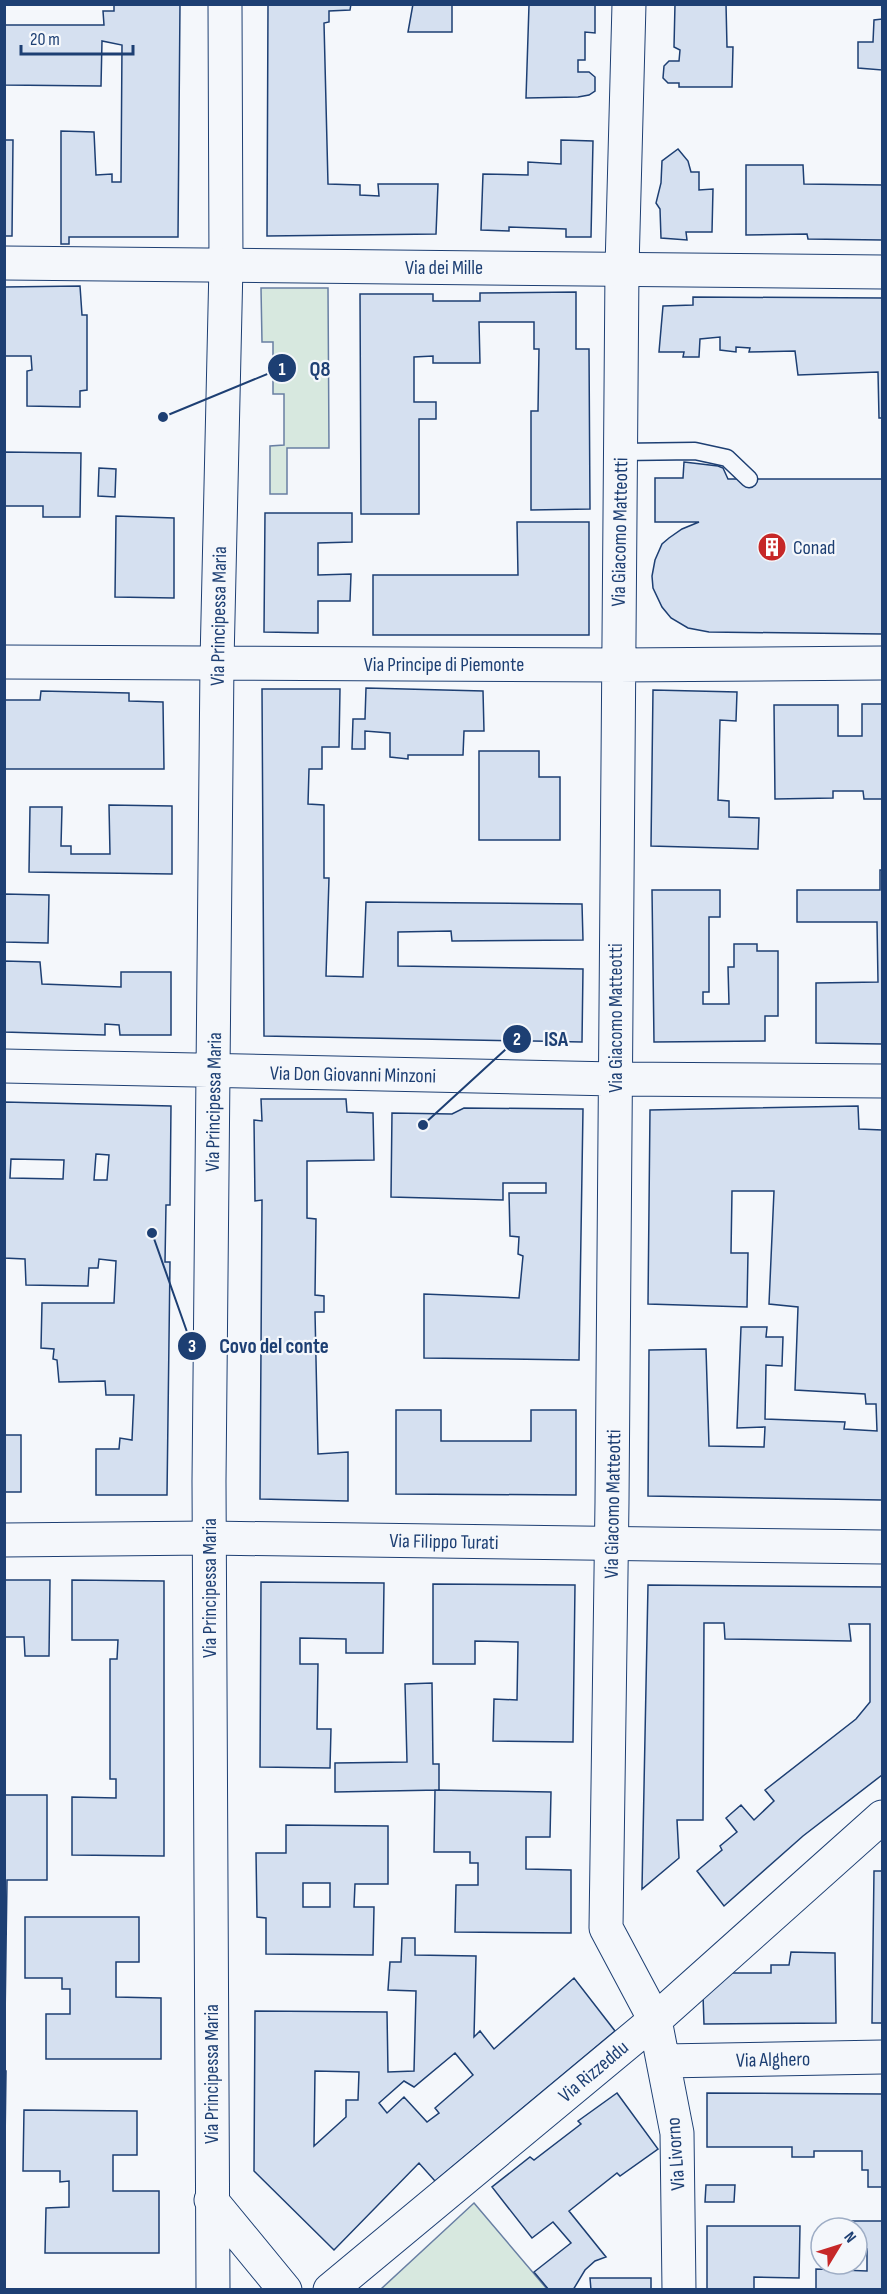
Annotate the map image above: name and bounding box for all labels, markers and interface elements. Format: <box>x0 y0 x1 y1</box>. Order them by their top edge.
scale bar <box>21 18 134 56</box>
text: 20 m <box>30 29 60 50</box>
street label: Via dei Mille <box>405 256 483 280</box>
callout: Q8 <box>267 349 342 388</box>
text: Q8 <box>310 357 330 382</box>
text: 1 <box>278 359 286 380</box>
street label: Via Giacomo Matteotti <box>607 457 633 607</box>
building icon: Conad <box>756 531 788 563</box>
place label: Conad <box>793 536 835 560</box>
street label: Via Principessa Maria <box>206 546 232 686</box>
street label: Via Principe di Piemonte <box>364 653 524 677</box>
street label: Via Giacomo Matteotti <box>604 943 628 1093</box>
callout: ISA <box>502 1019 580 1058</box>
text: ISA <box>544 1027 569 1052</box>
text: 2 <box>513 1029 521 1050</box>
street label: Via Principessa Maria <box>201 1032 227 1172</box>
street label: Via Don Giovanni Minzoni <box>270 1062 436 1088</box>
callout: Covo del conte <box>177 1326 341 1365</box>
text: Covo del conte <box>219 1334 329 1359</box>
text: 3 <box>188 1336 196 1357</box>
street label: Via Giacomo Matteotti <box>600 1429 626 1579</box>
street label: Via Principessa Maria <box>198 1518 222 1658</box>
street label: Via Filippo Turati <box>389 1529 499 1555</box>
street label: Via Principessa Maria <box>200 2004 224 2144</box>
street label: Via Rizzeddu <box>554 2036 633 2108</box>
street label: Via Alghero <box>736 2047 810 2073</box>
street label: Via Livorno <box>661 2117 691 2191</box>
north arrow <box>809 2216 869 2276</box>
text: N <box>840 2228 860 2247</box>

